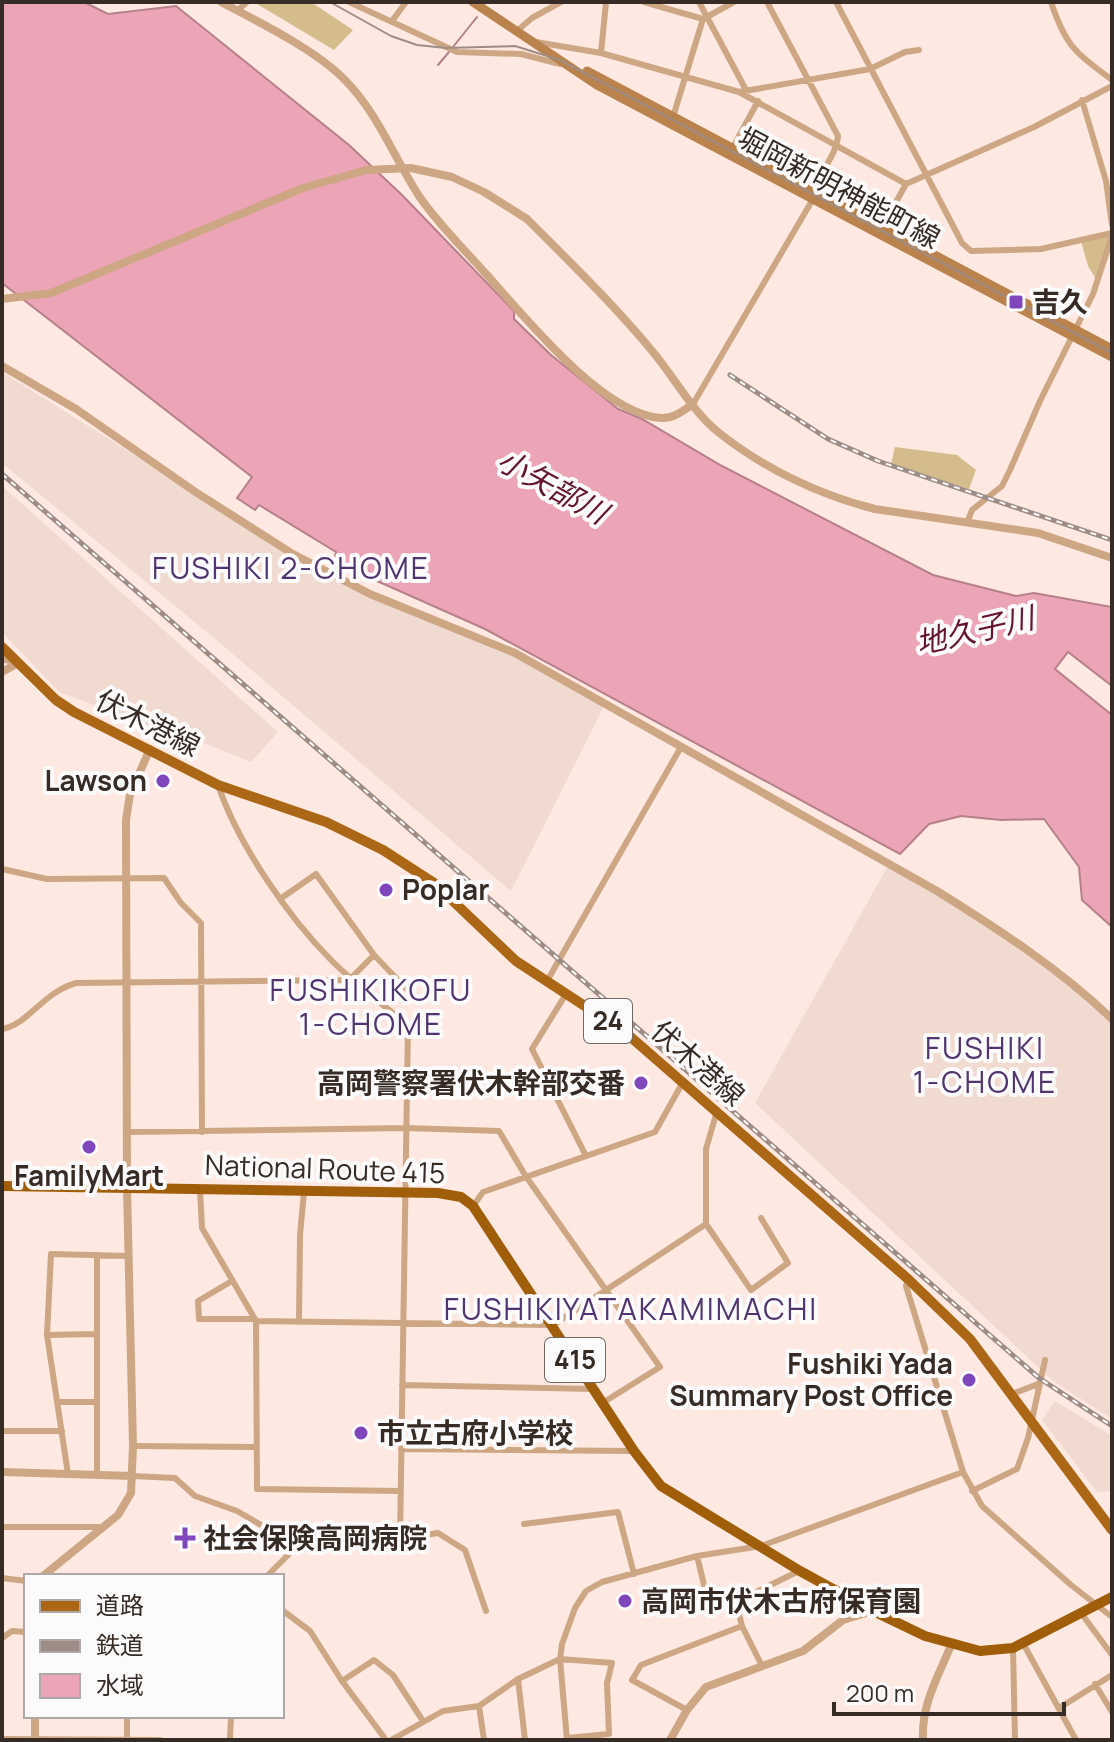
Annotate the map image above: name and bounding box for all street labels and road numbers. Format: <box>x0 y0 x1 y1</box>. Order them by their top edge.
street label: 堀岡新明神能町線 <box>732 118 947 256</box>
street label: 伏木港線 <box>90 680 207 764</box>
road number: 24 <box>584 999 632 1043</box>
street label: 伏木港線 <box>644 1011 753 1113</box>
street label: National Route 415 <box>204 1145 446 1191</box>
road number: 415 <box>545 1338 605 1382</box>

